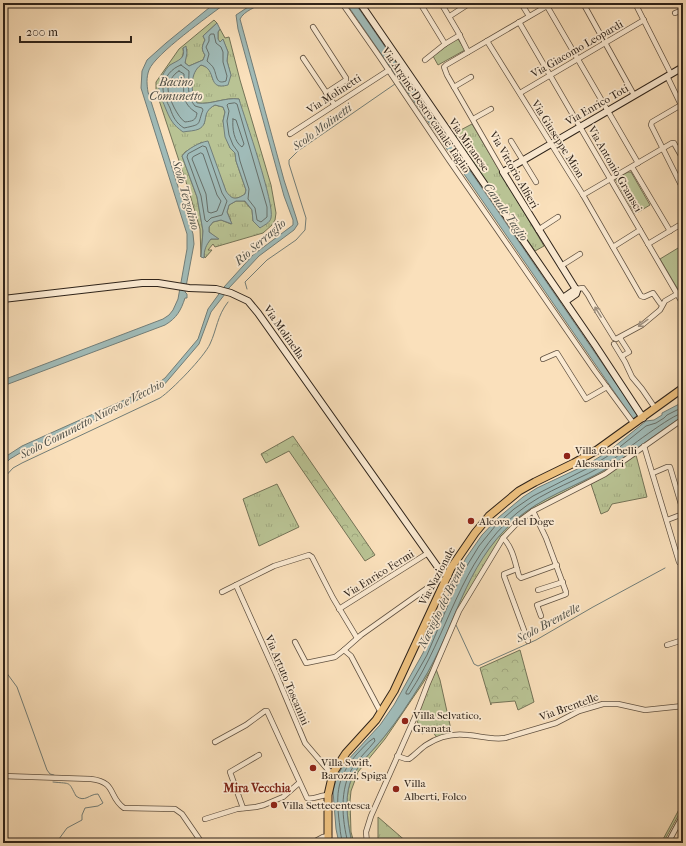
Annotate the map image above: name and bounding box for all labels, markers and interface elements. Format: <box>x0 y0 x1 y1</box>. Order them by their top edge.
street label: Via Giacomo Leopardi <box>528 17 626 81</box>
scale bar <box>20 18 131 44</box>
text: 200 m <box>26 25 58 39</box>
street label: Via Argine Destro canale Taglio <box>378 44 473 176</box>
street label: Via Molinetti <box>303 71 364 117</box>
water label: Bacino Comunetto <box>149 75 203 103</box>
street label: Via Enrico Toti <box>562 81 631 129</box>
street label: Via Giuseppe Mion <box>528 97 588 181</box>
water label: Scolo Molinetti <box>289 100 356 154</box>
street label: Via Miranese <box>445 115 492 175</box>
street label: Via Antonio Gramsci <box>585 123 645 215</box>
street label: Via Vittorio Alfieri <box>486 128 542 212</box>
water label: Scolo Tergolino <box>169 158 203 231</box>
water label: Canale Taglio <box>481 180 531 244</box>
water label: Rio Serraglio <box>231 216 289 269</box>
street label: Via Molinella <box>260 302 308 362</box>
one-way arrow <box>594 307 602 318</box>
one-way arrow <box>638 319 649 327</box>
water label: Scolo Comunetto Nuovo e Vecchio <box>17 376 167 462</box>
place label: Villa Corbelli Alessandri <box>574 444 638 470</box>
marker: Villa Corbelli Alessandri <box>562 451 572 461</box>
place label: Alcova del Doge <box>478 515 555 528</box>
marker: Alcova del Doge <box>466 516 476 526</box>
street label: Via Nazionale <box>416 544 458 608</box>
street label: Via Enrico Fermi <box>341 547 417 601</box>
water label: Naviglio del Brenta <box>415 559 469 652</box>
water label: Scolo Brentelle <box>513 600 583 646</box>
street label: Via Artuto Toscanini <box>262 632 312 728</box>
street label: Via Brentelle <box>537 690 601 724</box>
place label: Villa Selvatico, Granata <box>412 709 481 735</box>
marker: Villa Selvatico, Granata <box>400 716 410 726</box>
place label: Villa Swift, Barozzi, Spiga <box>320 756 388 782</box>
marker: Villa Swift, Barozzi, Spiga <box>308 763 318 773</box>
place label: Villa Alberti, Folco <box>403 777 467 803</box>
district label: Mira Vecchia <box>222 781 291 795</box>
marker: Villa Alberti, Folco <box>391 784 401 794</box>
place label: Villa Settecentesca <box>281 799 371 812</box>
marker: Villa Settecentesca <box>269 800 279 810</box>

